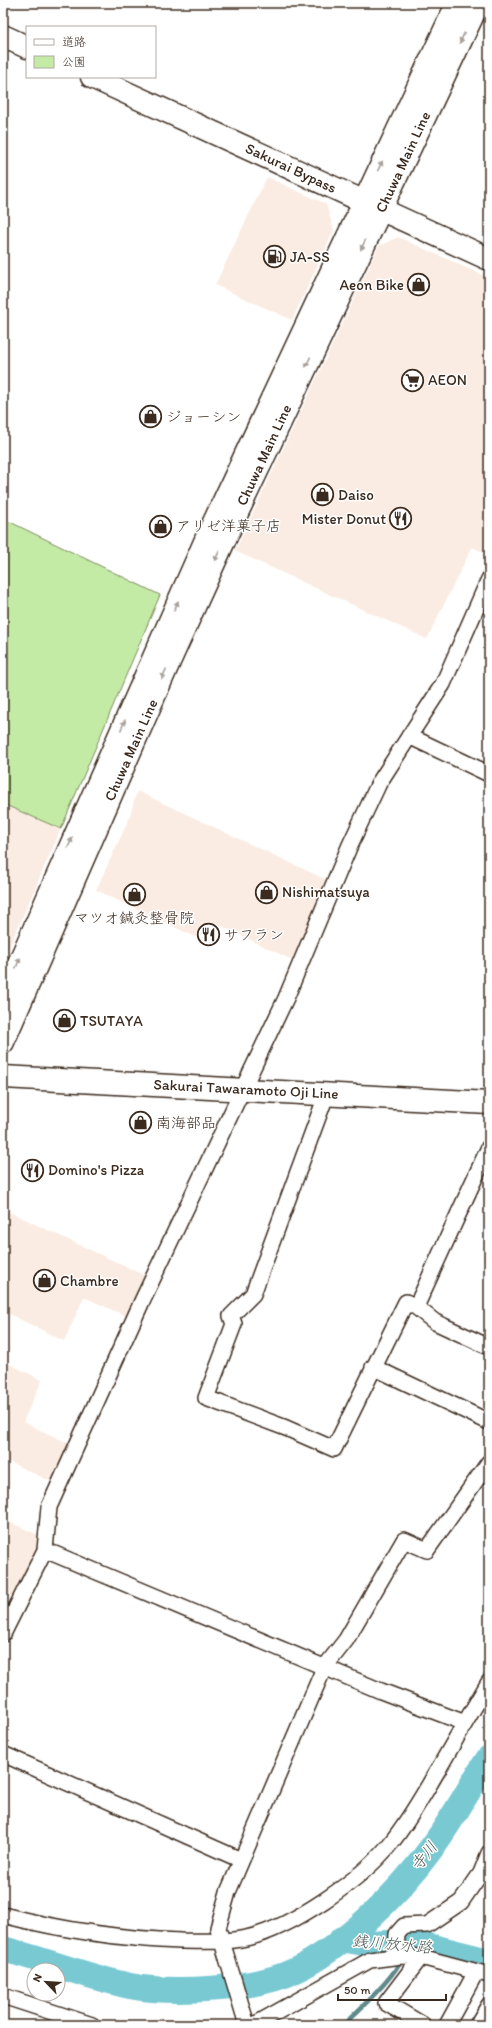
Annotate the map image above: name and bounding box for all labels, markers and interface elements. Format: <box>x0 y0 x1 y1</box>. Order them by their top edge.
legend <box>26 26 156 78</box>
one-way arrow <box>459 33 465 44</box>
text: 道路 <box>62 35 86 49</box>
text: 公園 <box>62 55 86 69</box>
street label: Chuwa Main Line <box>372 108 434 216</box>
street label: Sakurai Bypass <box>243 139 340 197</box>
one-way arrow <box>377 160 383 171</box>
one-way arrow <box>360 239 366 250</box>
fuel station icon: JA-SS <box>261 244 287 270</box>
place label: JA-SS <box>290 248 330 266</box>
shop icon: Aeon Bike <box>406 272 432 298</box>
place label: Aeon Bike <box>339 276 404 294</box>
one-way arrow <box>305 356 311 368</box>
supermarket icon: AEON <box>399 367 425 393</box>
place label: AEON <box>428 371 467 389</box>
street label: Chuwa Main Line <box>233 401 295 509</box>
shop icon: ジョーシン <box>137 404 163 430</box>
place label: ジョーシン <box>166 408 241 426</box>
shop icon: Daiso <box>309 482 335 508</box>
place label: Daiso <box>338 486 374 504</box>
restaurant icon: Mister Donut <box>388 506 414 532</box>
place label: Mister Donut <box>302 510 386 528</box>
shop icon: アリゼ洋菓子店 <box>148 513 174 539</box>
place label: アリゼ洋菓子店 <box>176 517 281 535</box>
one-way arrow <box>214 550 220 562</box>
one-way arrow <box>173 600 179 611</box>
one-way arrow <box>160 669 166 681</box>
street label: Chuwa Main Line <box>100 696 162 804</box>
one-way arrow <box>120 719 126 730</box>
one-way arrow <box>68 837 74 849</box>
shop icon: Nishimatsuya <box>254 879 280 905</box>
shop icon: マツオ鍼灸整骨院 <box>121 882 147 908</box>
place label: Nishimatsuya <box>282 883 370 901</box>
place label: マツオ鍼灸整骨院 <box>74 909 194 927</box>
restaurant icon: サフラン <box>196 922 222 948</box>
place label: サフラン <box>224 926 284 944</box>
one-way arrow <box>16 956 22 968</box>
shop icon: TSUTAYA <box>51 1008 77 1034</box>
place label: TSUTAYA <box>80 1012 143 1030</box>
street label: Sakurai Tawaramoto Oji Line <box>153 1075 339 1103</box>
shop icon: 南海部品 <box>128 1110 154 1136</box>
place label: 南海部品 <box>156 1114 216 1132</box>
restaurant icon: Domino's Pizza <box>19 1157 45 1183</box>
place label: Domino's Pizza <box>48 1161 145 1179</box>
shop icon: Chambre <box>32 1268 58 1294</box>
place label: Chambre <box>60 1272 119 1290</box>
water label: 寺川 <box>407 1838 441 1874</box>
water label: 銭川放水路 <box>351 1931 434 1957</box>
north arrow <box>26 1962 66 2002</box>
text: N <box>30 1972 45 1984</box>
scale bar <box>338 1976 446 2002</box>
text: 50 m <box>344 1983 370 1997</box>

